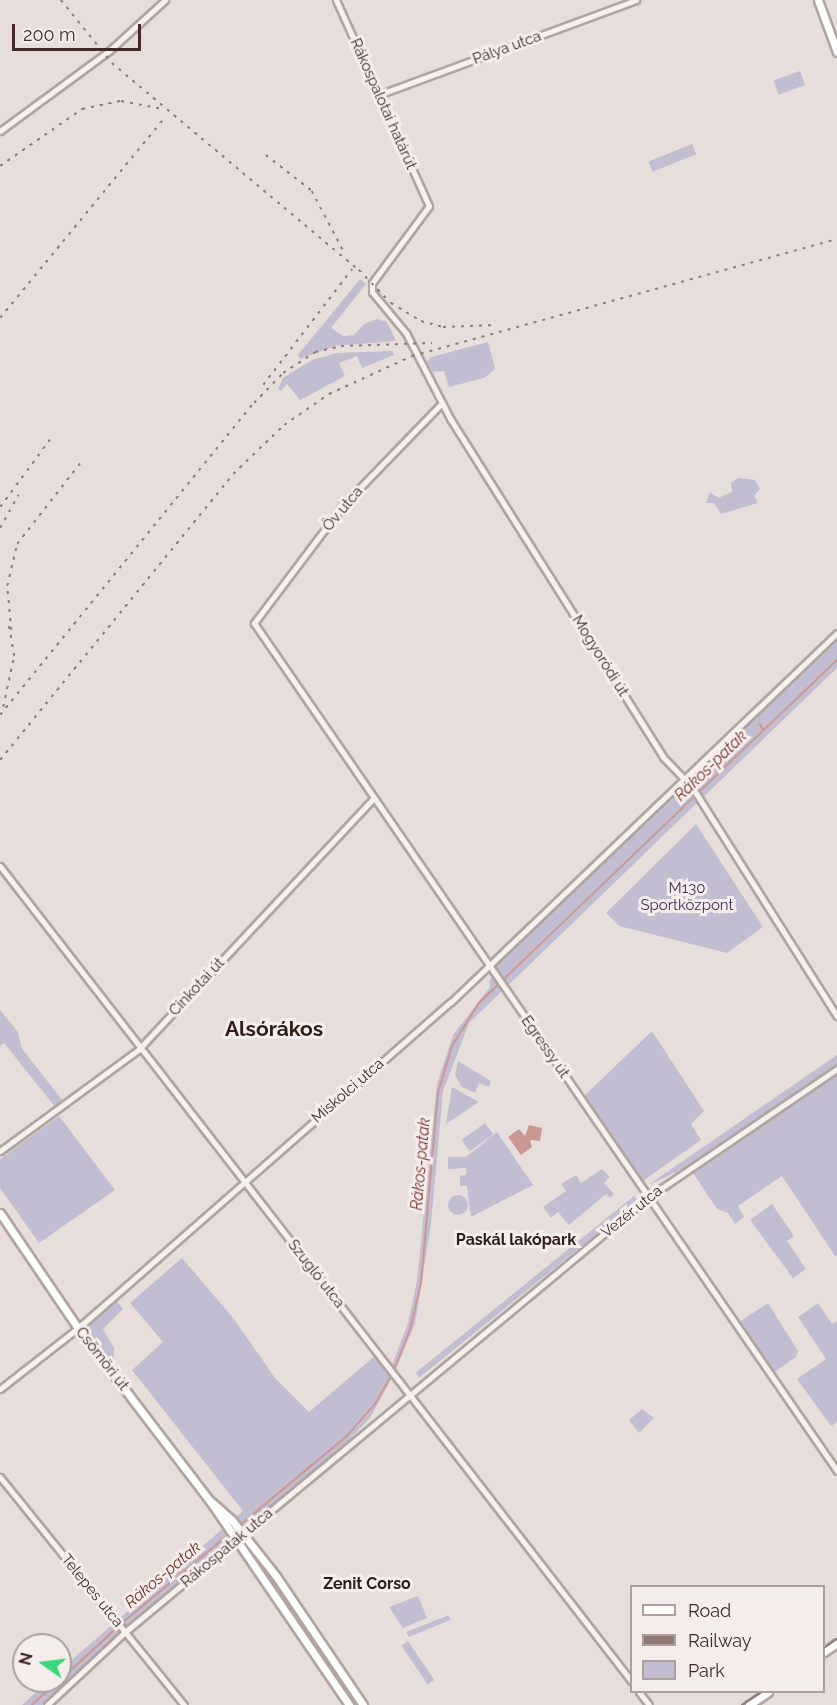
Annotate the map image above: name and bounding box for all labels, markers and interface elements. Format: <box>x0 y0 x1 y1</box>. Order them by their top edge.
scale bar <box>15 12 144 50</box>
text: 200 m <box>23 24 76 45</box>
street label: Pálya utca <box>470 27 544 69</box>
street label: Rákospalotai határút <box>346 36 420 172</box>
street label: Öv utca <box>319 483 367 535</box>
street label: Mogyoródi út <box>568 612 632 700</box>
water label: Rákos-patak <box>671 727 751 805</box>
park label: M130 Sportközpont <box>640 879 734 914</box>
street label: Cinkotai út <box>166 954 228 1020</box>
street label: Egressy út <box>517 1012 573 1082</box>
district label: Alsórákos <box>225 1016 323 1042</box>
street label: Miskolci utca <box>308 1055 388 1127</box>
water label: Rákos-patak <box>407 1117 435 1211</box>
street label: Vezér utca <box>598 1182 666 1242</box>
district label: Paskál lakópark <box>456 1230 576 1250</box>
street label: Szugló utca <box>284 1236 348 1312</box>
street label: Csömöri út <box>72 1324 132 1394</box>
street label: Rákospatak utca <box>178 1504 276 1592</box>
water label: Rákos-patak <box>121 1538 205 1612</box>
street label: Telepes utca <box>57 1551 127 1631</box>
district label: Zenit Corso <box>323 1574 411 1594</box>
legend <box>630 1585 825 1693</box>
text: Road <box>688 1600 731 1621</box>
text: Railway <box>688 1630 752 1651</box>
north arrow <box>12 1633 72 1693</box>
text: N <box>15 1651 37 1667</box>
text: Park <box>688 1660 725 1681</box>

